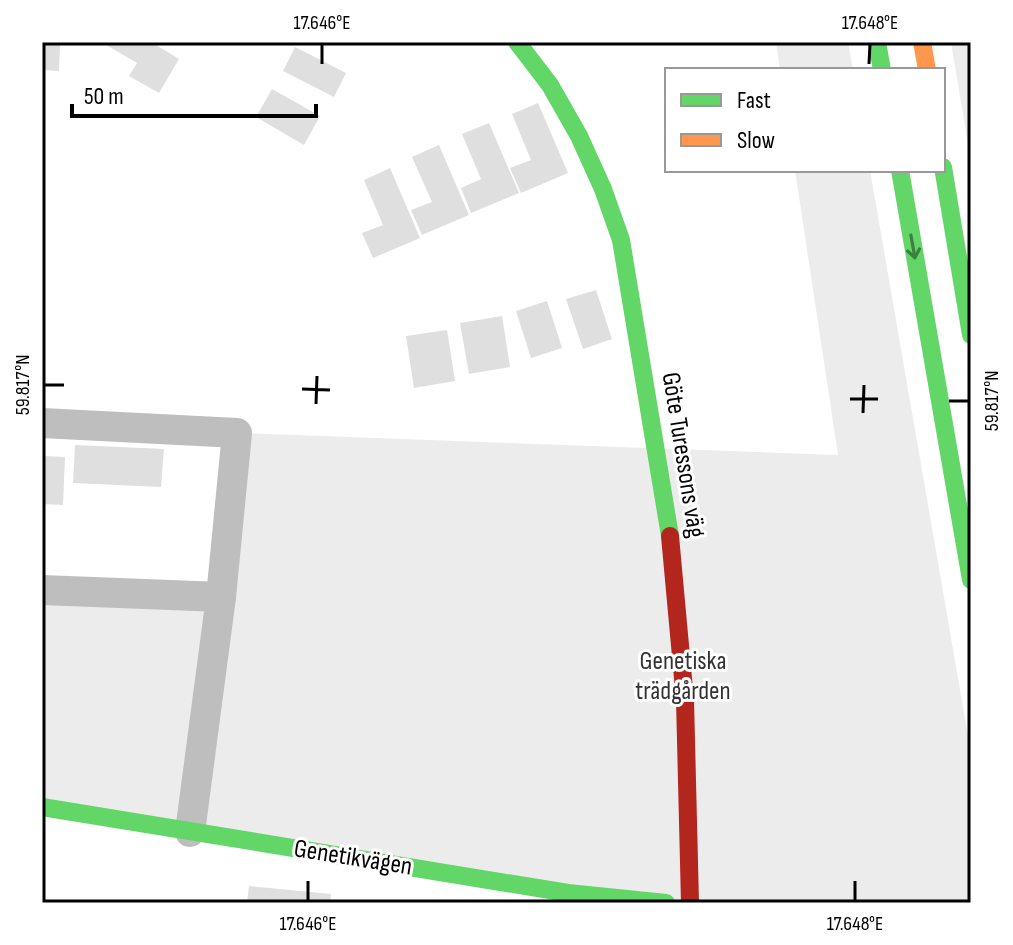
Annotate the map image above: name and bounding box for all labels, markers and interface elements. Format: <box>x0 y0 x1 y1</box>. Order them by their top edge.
text: 17.646°E <box>294 11 350 35</box>
text: 17.648°E <box>842 11 898 35</box>
scale bar <box>72 68 316 118</box>
legend <box>665 68 945 172</box>
text: 50 m <box>84 82 124 111</box>
text: Fast <box>737 86 771 115</box>
text: Slow <box>737 126 775 155</box>
one-way arrow <box>906 234 921 259</box>
text: 59.817°N <box>11 355 35 415</box>
street label: Göte Turessons väg <box>655 370 711 540</box>
text: 59.817°N <box>980 371 1004 431</box>
park label: Genetiska trädgården <box>635 646 731 707</box>
street label: Genetikvägen <box>292 833 414 883</box>
text: 17.646°E <box>280 912 336 936</box>
text: 17.648°E <box>827 912 883 936</box>

